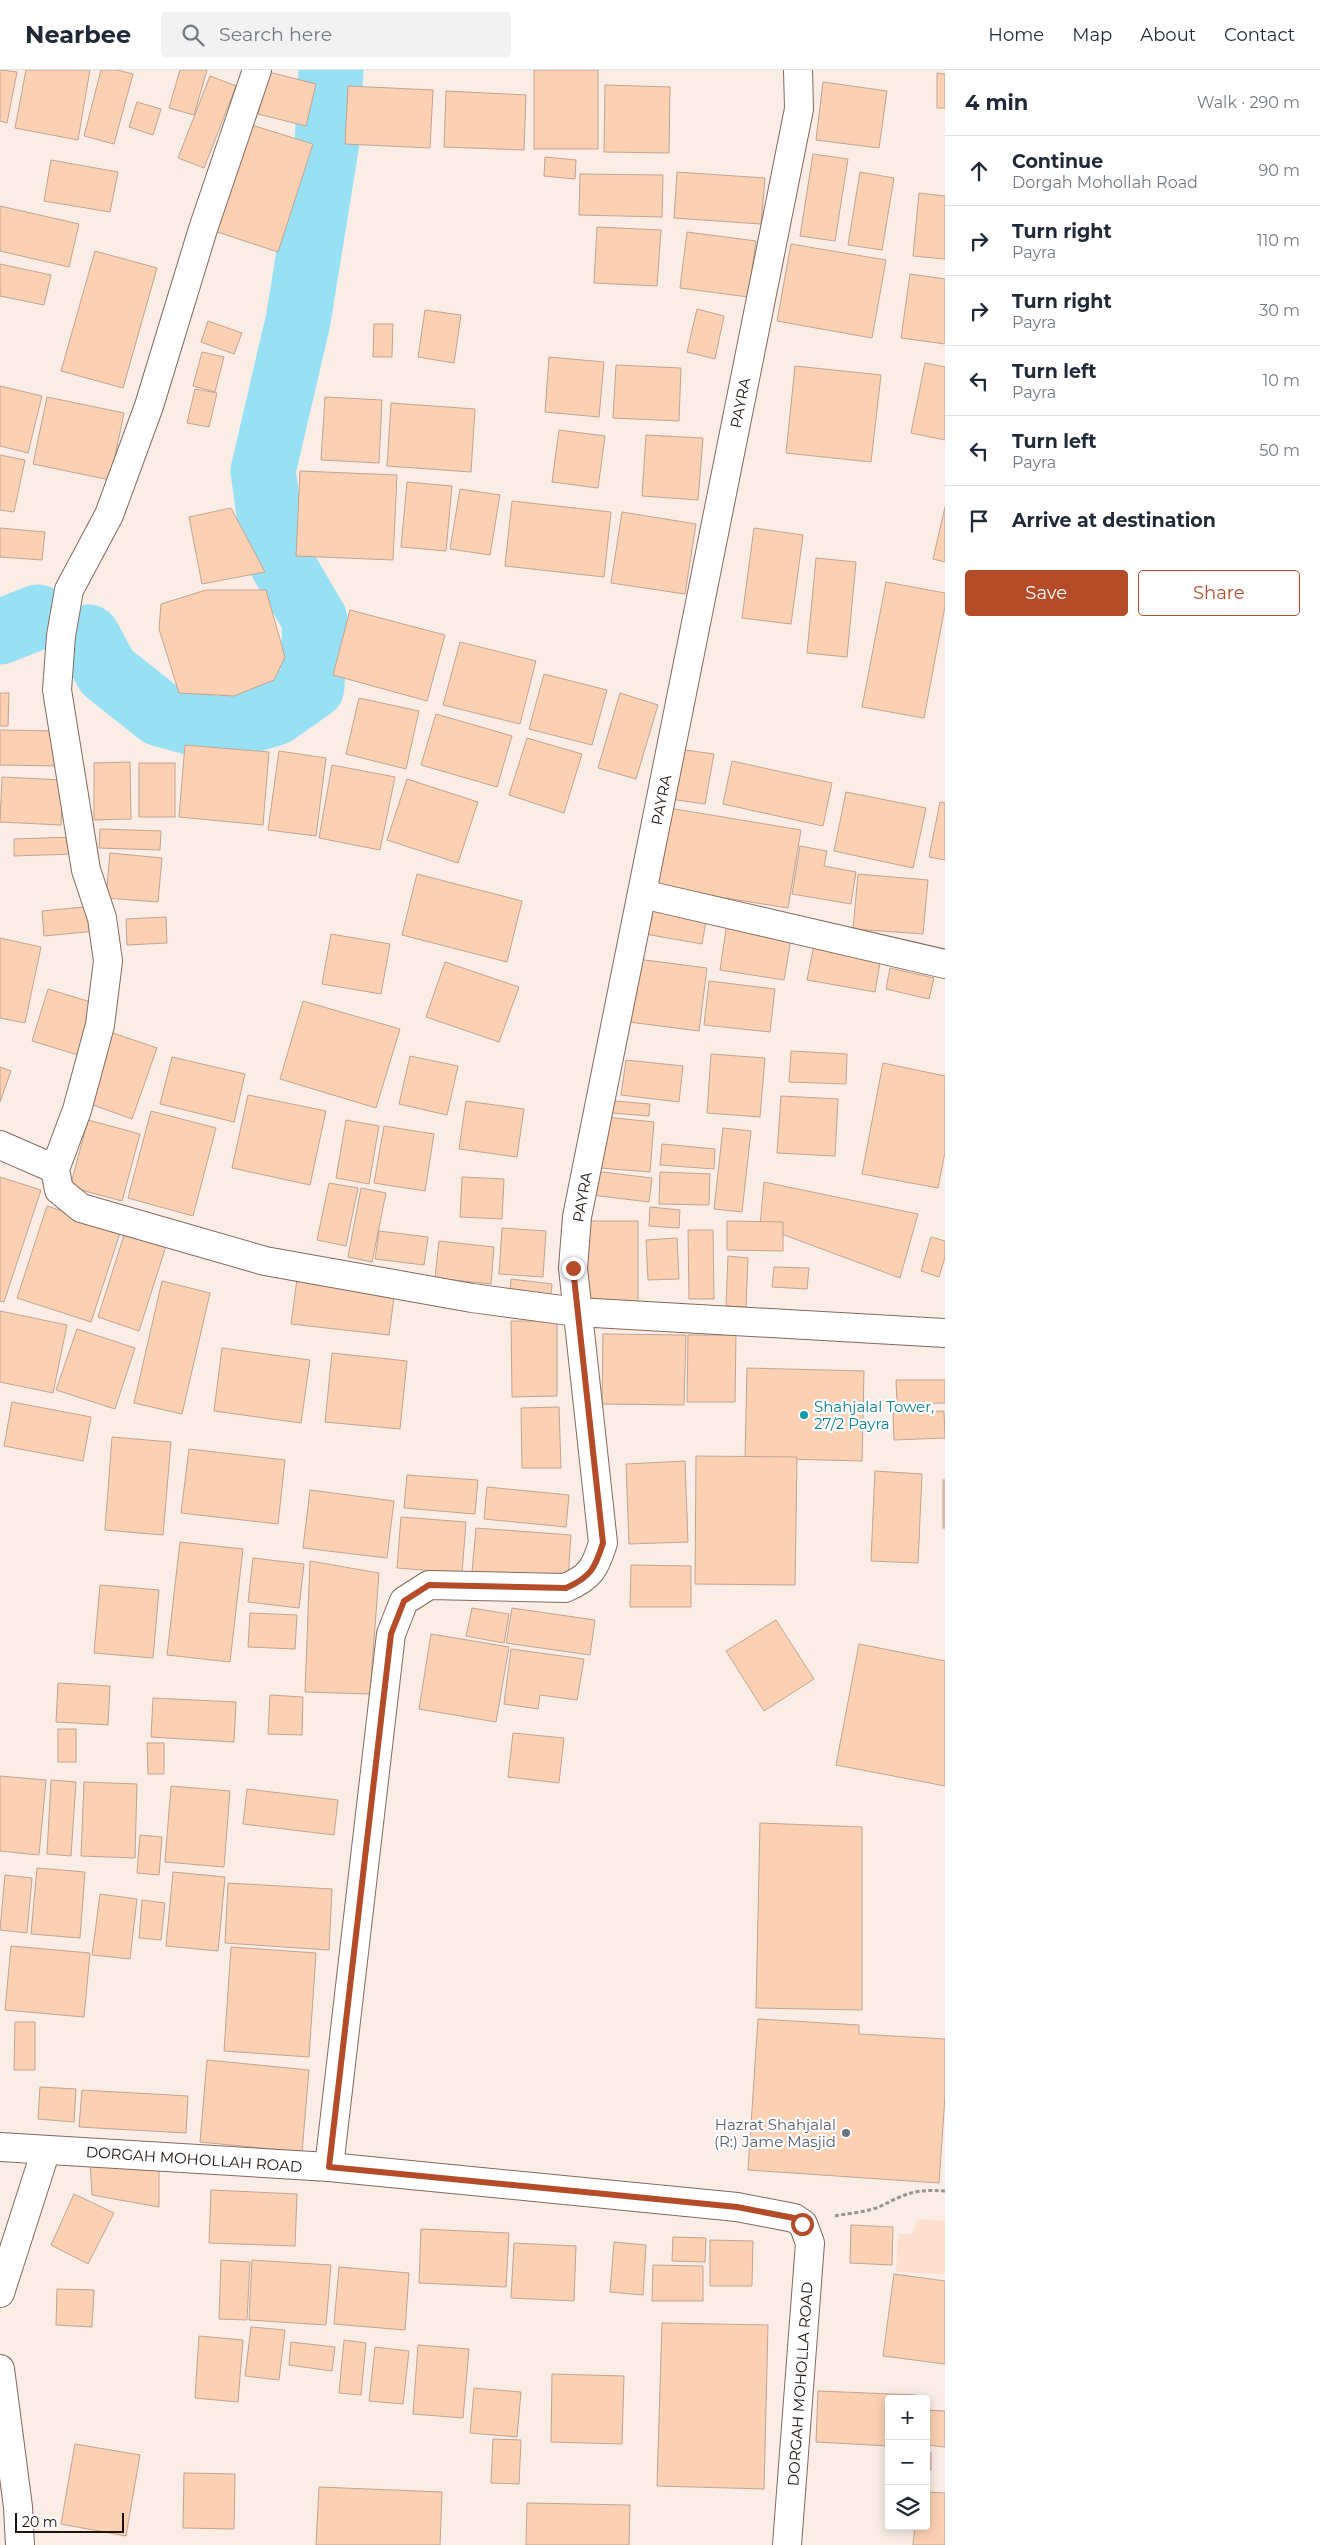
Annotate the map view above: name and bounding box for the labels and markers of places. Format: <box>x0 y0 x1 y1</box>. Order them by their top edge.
place label: Shahjalal Tower, 27/2 Payra <box>814 1397 934 1433</box>
marker: Shahjalal Tower, 27/2 Payra <box>798 1409 810 1421</box>
place label: Hazrat Shahjalal (R:) Jame Masjid <box>714 2115 836 2151</box>
marker: Hazrat Shahjalal (R:) Jame Masjid <box>840 2127 852 2139</box>

